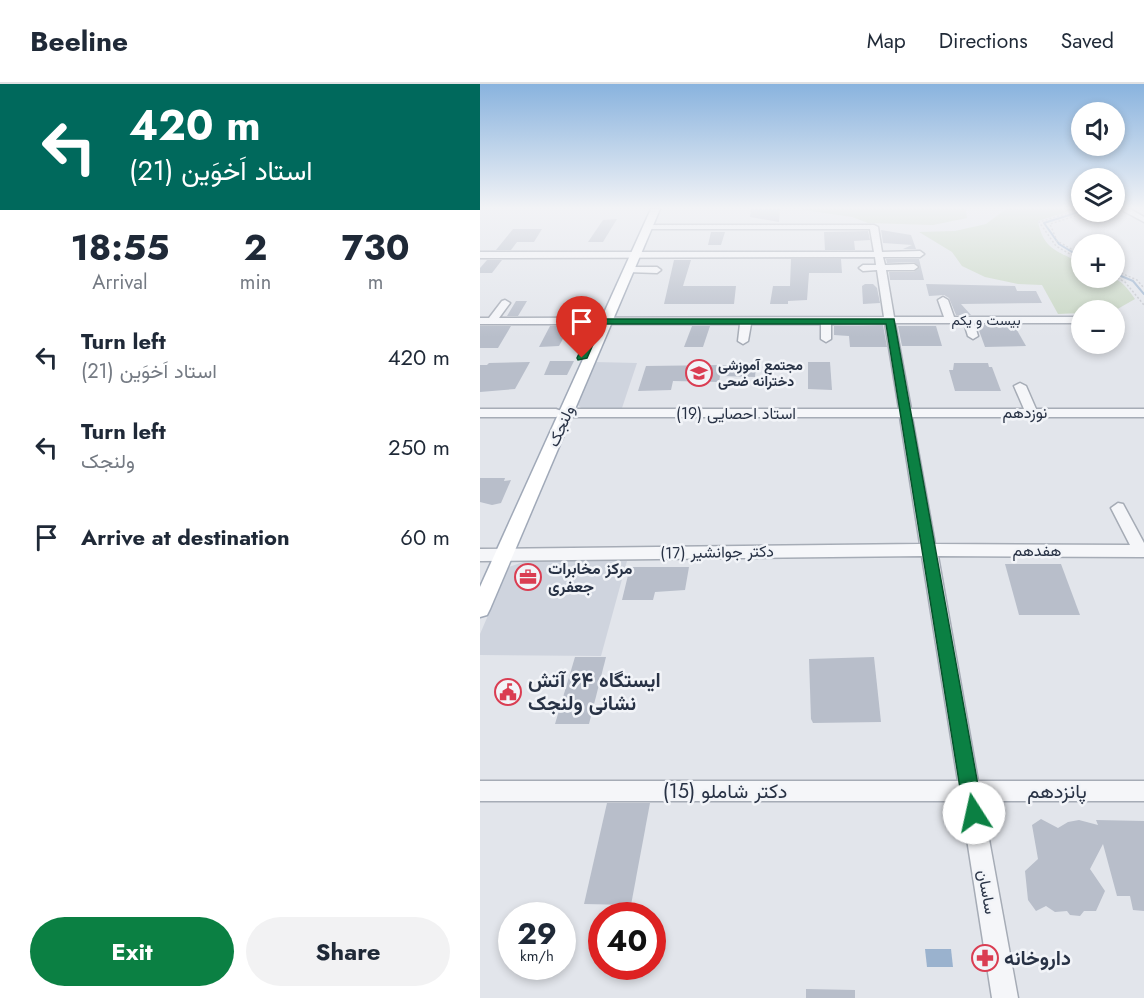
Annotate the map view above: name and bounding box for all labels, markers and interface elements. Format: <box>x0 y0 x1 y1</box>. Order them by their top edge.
text: Beeline <box>30 21 128 62</box>
text: Map <box>867 26 906 56</box>
text: Directions <box>939 26 1028 56</box>
text: Saved <box>1061 26 1114 56</box>
text: 420 m <box>129 95 261 156</box>
map controls <box>1071 102 1125 354</box>
button: sound <box>1071 102 1125 156</box>
icon: left <box>30 108 108 186</box>
text: استاد اَخوَين (21) <box>129 151 313 190</box>
button: layers <box>1071 168 1125 222</box>
text: 18:55 <box>70 221 169 273</box>
text: 2 <box>244 221 267 273</box>
text: 730 <box>342 221 410 273</box>
button: + <box>1071 234 1125 288</box>
text: Arrival <box>92 268 147 297</box>
text: min <box>240 268 271 297</box>
text: m <box>368 268 383 297</box>
pin <box>556 296 607 358</box>
button: − <box>1071 300 1125 354</box>
icon: arrive <box>565 305 598 338</box>
street label: بیست و یکم <box>951 310 1021 330</box>
text: Turn left <box>81 325 166 357</box>
icon: left <box>30 341 63 374</box>
text: 420 m <box>388 341 450 373</box>
place label: مجتمع آموزشی دخترانه ضحی <box>718 355 803 391</box>
text: استاد اَخوَين (21) <box>81 357 217 386</box>
school or university icon: مجتمع آموزشی دخترانه ضحی <box>684 358 714 388</box>
street label: نوزدهم <box>1003 401 1047 424</box>
street label: ولنجک <box>542 402 580 450</box>
street label: استاد احصایی (19) <box>676 402 796 425</box>
text: Turn left <box>81 415 166 447</box>
icon: left <box>30 431 63 464</box>
text: 250 m <box>388 431 450 463</box>
text: ولنجک <box>81 447 135 476</box>
icon: arrive <box>30 521 63 554</box>
text: Arrive at destination <box>81 521 290 553</box>
text: 60 m <box>400 521 450 553</box>
street label: هفدهم <box>1013 539 1061 562</box>
street label: دکتر جوانشیر (17) <box>660 540 774 564</box>
place label: مرکز مخابرات جعفری <box>548 557 633 598</box>
office icon: مرکز مخابرات جعفری <box>513 562 543 592</box>
place label: ایستگاه ۶۴ آتش نشانی ولنجک <box>528 666 661 718</box>
public building icon: ایستگاه ۶۴ آتش نشانی ولنجک <box>493 677 523 707</box>
street label: دکتر شاملو (15) <box>663 777 787 806</box>
street label: پانزدهم <box>1027 777 1087 806</box>
position arrow <box>942 781 1006 845</box>
street label: ساسان <box>972 868 1002 916</box>
speed limit sign: 40 <box>588 902 666 980</box>
text: 29 <box>517 912 557 955</box>
button: Exit <box>30 917 234 986</box>
button: Share <box>246 917 450 986</box>
pharmacy icon: داروخانه <box>970 943 1000 973</box>
place label: داروخانه <box>1004 944 1071 973</box>
text: km/h <box>520 945 554 967</box>

